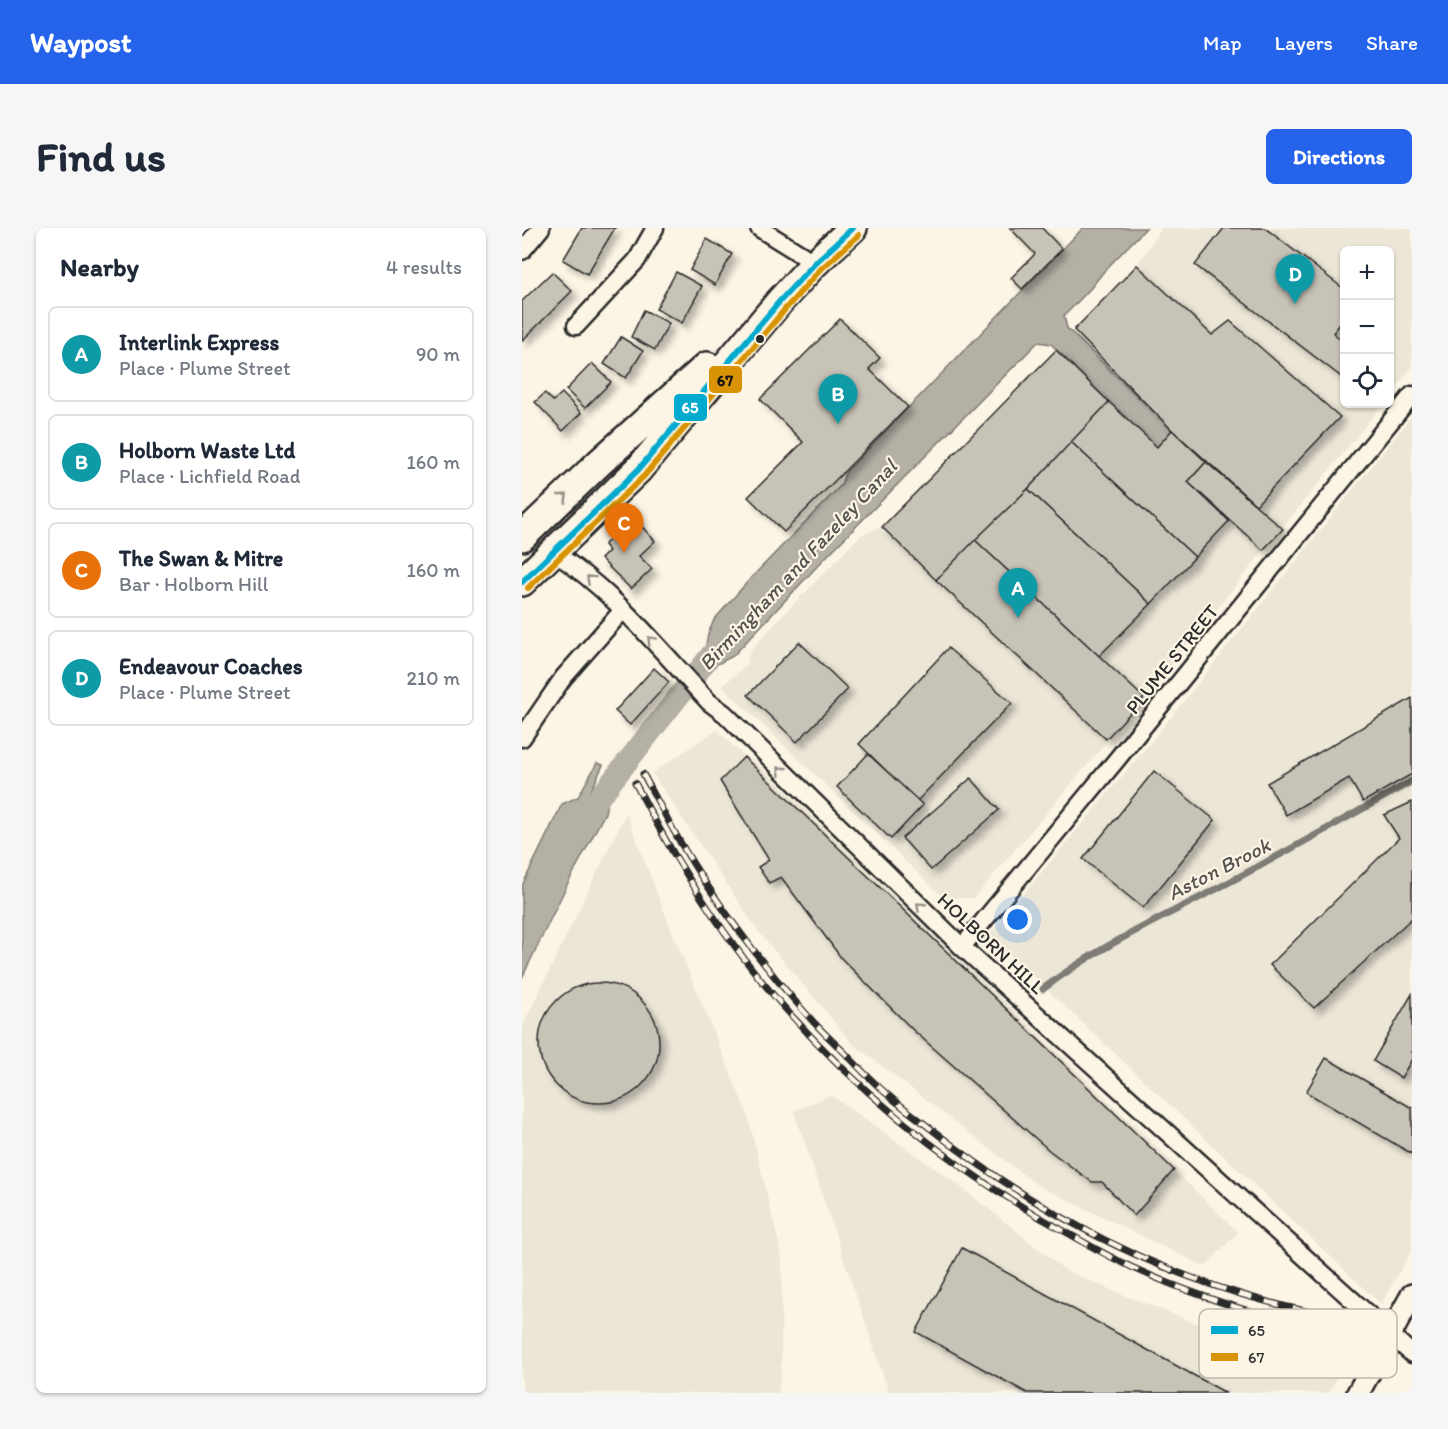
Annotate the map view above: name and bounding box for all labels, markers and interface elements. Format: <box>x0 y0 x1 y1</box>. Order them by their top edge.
text: Waypost <box>30 25 132 59</box>
text: Map <box>1203 30 1242 55</box>
text: Layers <box>1275 30 1333 55</box>
text: Share <box>1366 30 1418 55</box>
button: Directions <box>1266 129 1412 184</box>
text: Find us <box>36 131 166 182</box>
map controls <box>1340 246 1394 408</box>
button: + <box>1340 246 1394 300</box>
text: Nearby <box>60 251 139 283</box>
pin: D <box>1276 254 1314 304</box>
text: 4 results <box>386 255 462 279</box>
button: − <box>1340 300 1394 354</box>
text: Interlink Express <box>119 329 279 356</box>
unlabelled marker <box>754 333 766 345</box>
text: A <box>75 342 88 366</box>
text: 90 m <box>416 342 460 366</box>
button: locate <box>1340 354 1394 408</box>
text: Place · Plume Street <box>119 356 291 380</box>
line badge: 67 <box>708 365 743 394</box>
text: 67 <box>717 371 733 390</box>
pin: B <box>818 374 858 424</box>
line badge: 65 <box>673 393 708 422</box>
text: 65 <box>682 398 699 417</box>
text: Holborn Waste Ltd <box>119 437 295 464</box>
text: B <box>75 450 88 474</box>
text: 160 m <box>407 450 460 474</box>
water label: Birmingham and Fazeley Canal <box>693 453 903 675</box>
text: Place · Lichfield Road <box>119 464 300 488</box>
one-way arrow <box>558 493 568 504</box>
pin: C <box>604 504 644 553</box>
text: The Swan & Mitre <box>119 545 283 572</box>
text: C <box>75 558 88 582</box>
text: 160 m <box>407 558 460 582</box>
pin: A <box>998 568 1038 618</box>
text: Bar · Holborn Hill <box>119 572 268 596</box>
one-way arrow <box>586 575 596 586</box>
street label: PLUME STREET <box>1120 599 1224 719</box>
one-way arrow <box>647 636 658 647</box>
text: Endeavour Coaches <box>119 653 303 680</box>
text: D <box>75 666 88 690</box>
text: 210 m <box>407 666 460 690</box>
text: Place · Plume Street <box>119 680 291 704</box>
one-way arrow <box>777 766 788 777</box>
water label: Aston Brook <box>1163 831 1275 905</box>
street label: HOLBORN HILL <box>933 887 1049 999</box>
one-way arrow <box>917 903 928 914</box>
your location <box>1003 905 1032 934</box>
legend <box>1199 1309 1397 1378</box>
text: 65 <box>1248 1321 1265 1340</box>
text: 67 <box>1248 1348 1264 1367</box>

